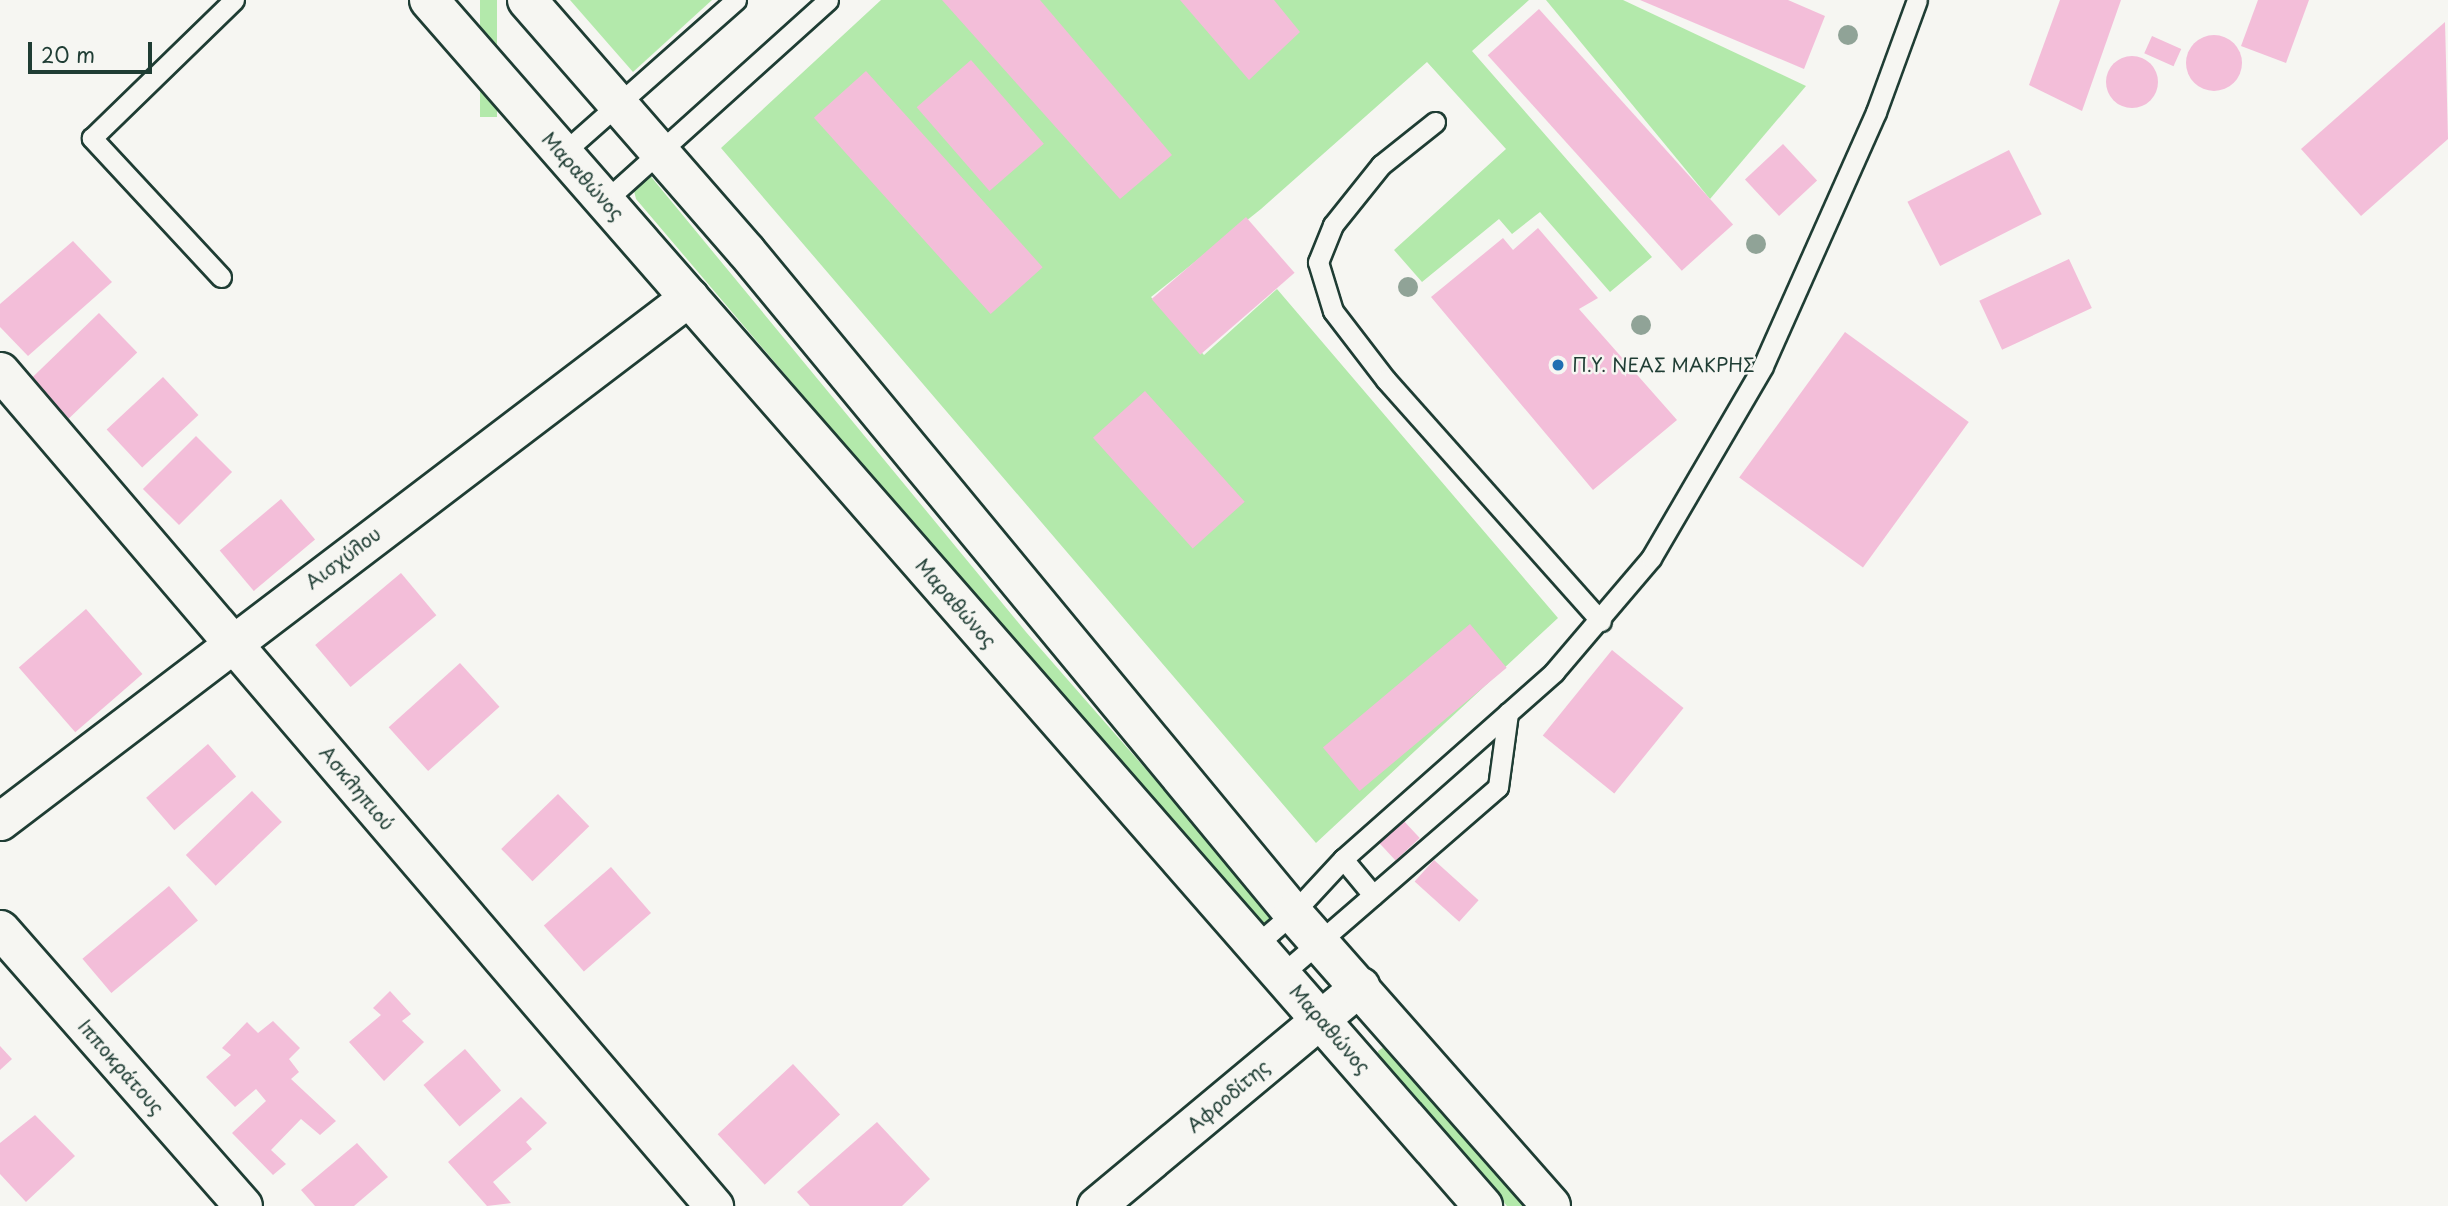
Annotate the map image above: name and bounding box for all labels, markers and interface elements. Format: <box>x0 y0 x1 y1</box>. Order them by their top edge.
scale bar <box>32 28 156 72</box>
text: 20 m <box>41 38 95 70</box>
street label: Μαραθώνος <box>538 127 628 225</box>
place label: Π.Υ. ΝΕΑΣ ΜΑΚΡΗΣ <box>1572 354 1757 376</box>
marker: Π.Υ. ΝΕΑΣ ΜΑΚΡΗΣ <box>1550 357 1566 373</box>
street label: Αισχύλου <box>301 522 385 594</box>
street label: Μαραθώνος <box>911 554 1001 652</box>
street label: Ασκληπιού <box>315 741 399 835</box>
street label: Μαραθώνος <box>1285 980 1375 1078</box>
street label: Ιπποκράτους <box>73 1015 169 1119</box>
street label: Αφροδίτης <box>1182 1055 1274 1137</box>

